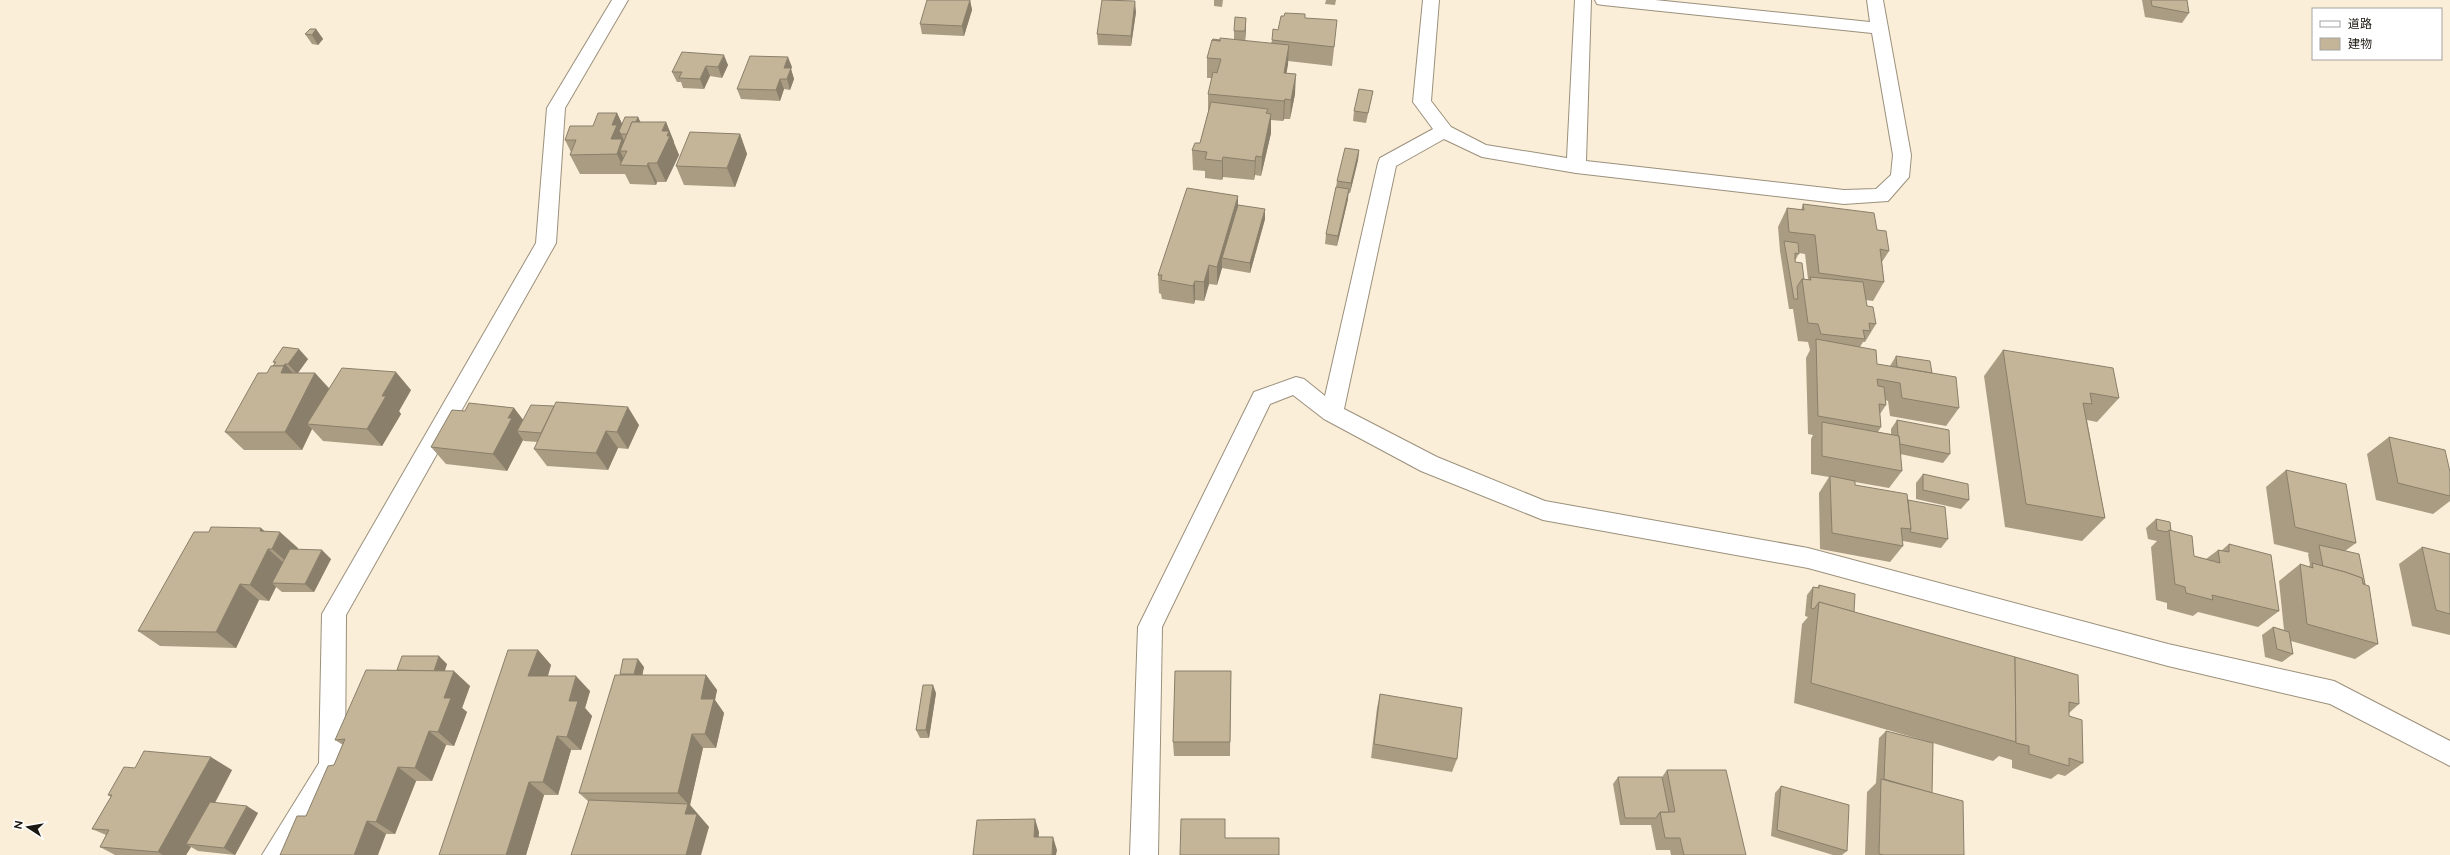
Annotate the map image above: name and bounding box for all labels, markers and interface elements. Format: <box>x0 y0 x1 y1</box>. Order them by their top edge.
legend <box>2312 8 2442 60</box>
text: 道路 <box>2348 17 2372 31</box>
text: 建物 <box>2348 37 2372 51</box>
north arrow <box>8 807 48 847</box>
text: N <box>11 820 26 830</box>

